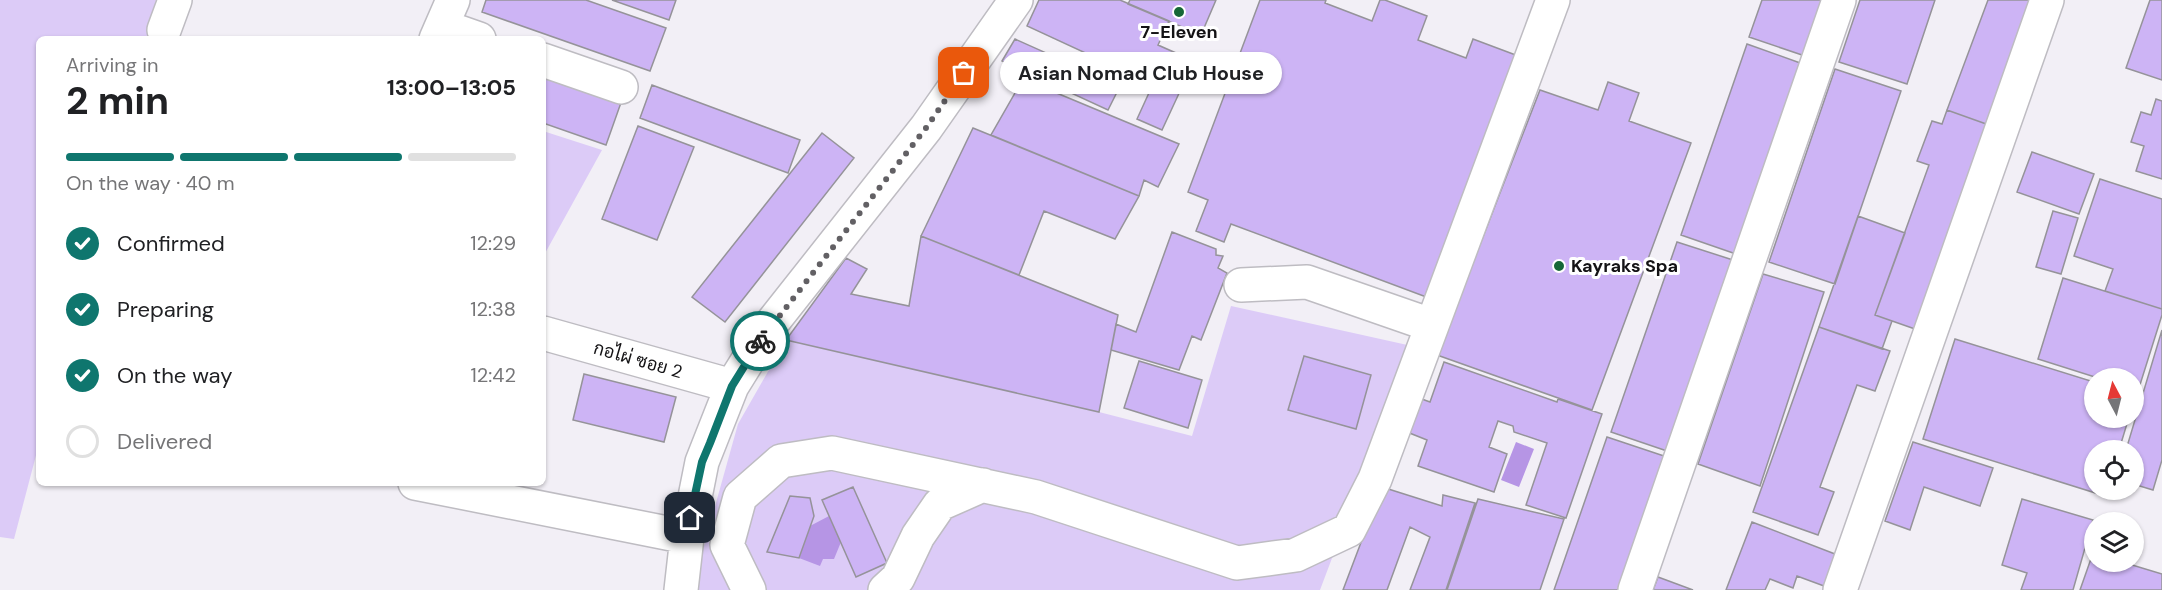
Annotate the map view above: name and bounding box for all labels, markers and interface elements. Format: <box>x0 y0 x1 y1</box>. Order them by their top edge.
marker: 7-Eleven <box>1172 5 1186 19</box>
place label: 7-Eleven <box>1140 20 1218 44</box>
pin <box>938 47 989 98</box>
text: Arriving in <box>66 52 158 78</box>
callout: Asian Nomad Club House <box>1000 52 1282 94</box>
icon: bag <box>947 56 980 89</box>
text: Asian Nomad Club House <box>1018 60 1264 86</box>
text: 13:00–13:05 <box>387 73 516 102</box>
text: 2 min <box>66 75 169 126</box>
text: On the way · 40 m <box>66 170 234 196</box>
icon: check <box>66 227 99 260</box>
text: Confirmed <box>117 229 225 258</box>
text: 12:29 <box>470 230 516 256</box>
place label: Kayraks Spa <box>1571 254 1678 278</box>
marker: Kayraks Spa <box>1552 259 1566 273</box>
icon: check <box>66 293 99 326</box>
text: Preparing <box>117 295 214 324</box>
text: 12:38 <box>470 296 516 322</box>
courier <box>730 311 790 371</box>
icon: bike <box>744 325 777 358</box>
street label: กอไผ่ ซอย 2 <box>591 335 685 384</box>
icon: check <box>66 359 99 392</box>
text: On the way <box>117 361 232 390</box>
text: 12:42 <box>471 362 516 388</box>
north arrow <box>2084 368 2144 428</box>
map controls <box>2084 368 2144 572</box>
text: Delivered <box>117 427 212 456</box>
button: locate <box>2084 440 2144 500</box>
pin <box>664 492 715 543</box>
icon: home <box>673 501 706 534</box>
button: layers <box>2084 512 2144 572</box>

